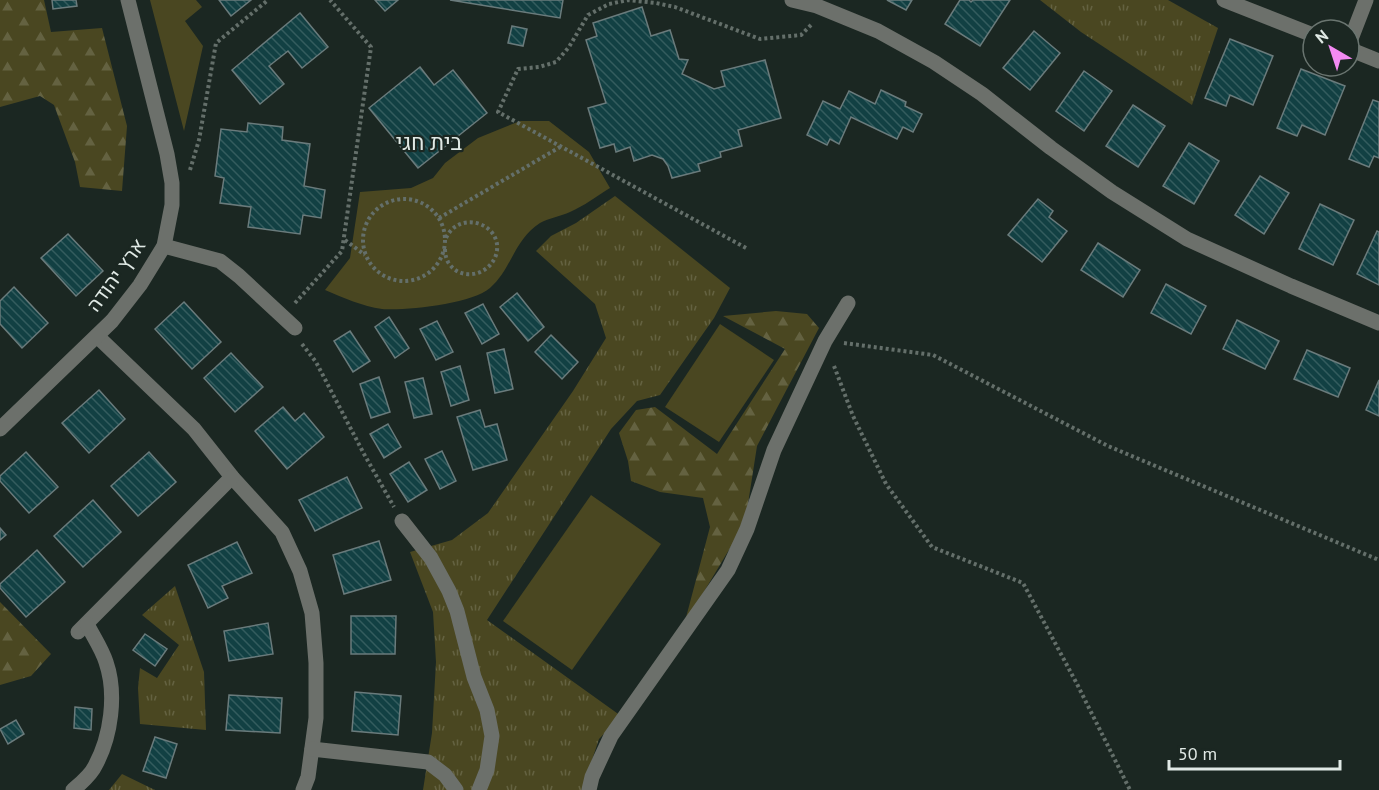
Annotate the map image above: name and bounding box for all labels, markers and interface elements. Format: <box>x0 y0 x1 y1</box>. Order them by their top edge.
north arrow <box>1301 18 1361 78</box>
text: N <box>1311 25 1332 47</box>
district label: בית חגי <box>396 128 463 156</box>
street label: ארץ יהודה <box>81 233 151 317</box>
scale bar <box>1169 733 1340 771</box>
text: 50 m <box>1178 742 1217 765</box>

